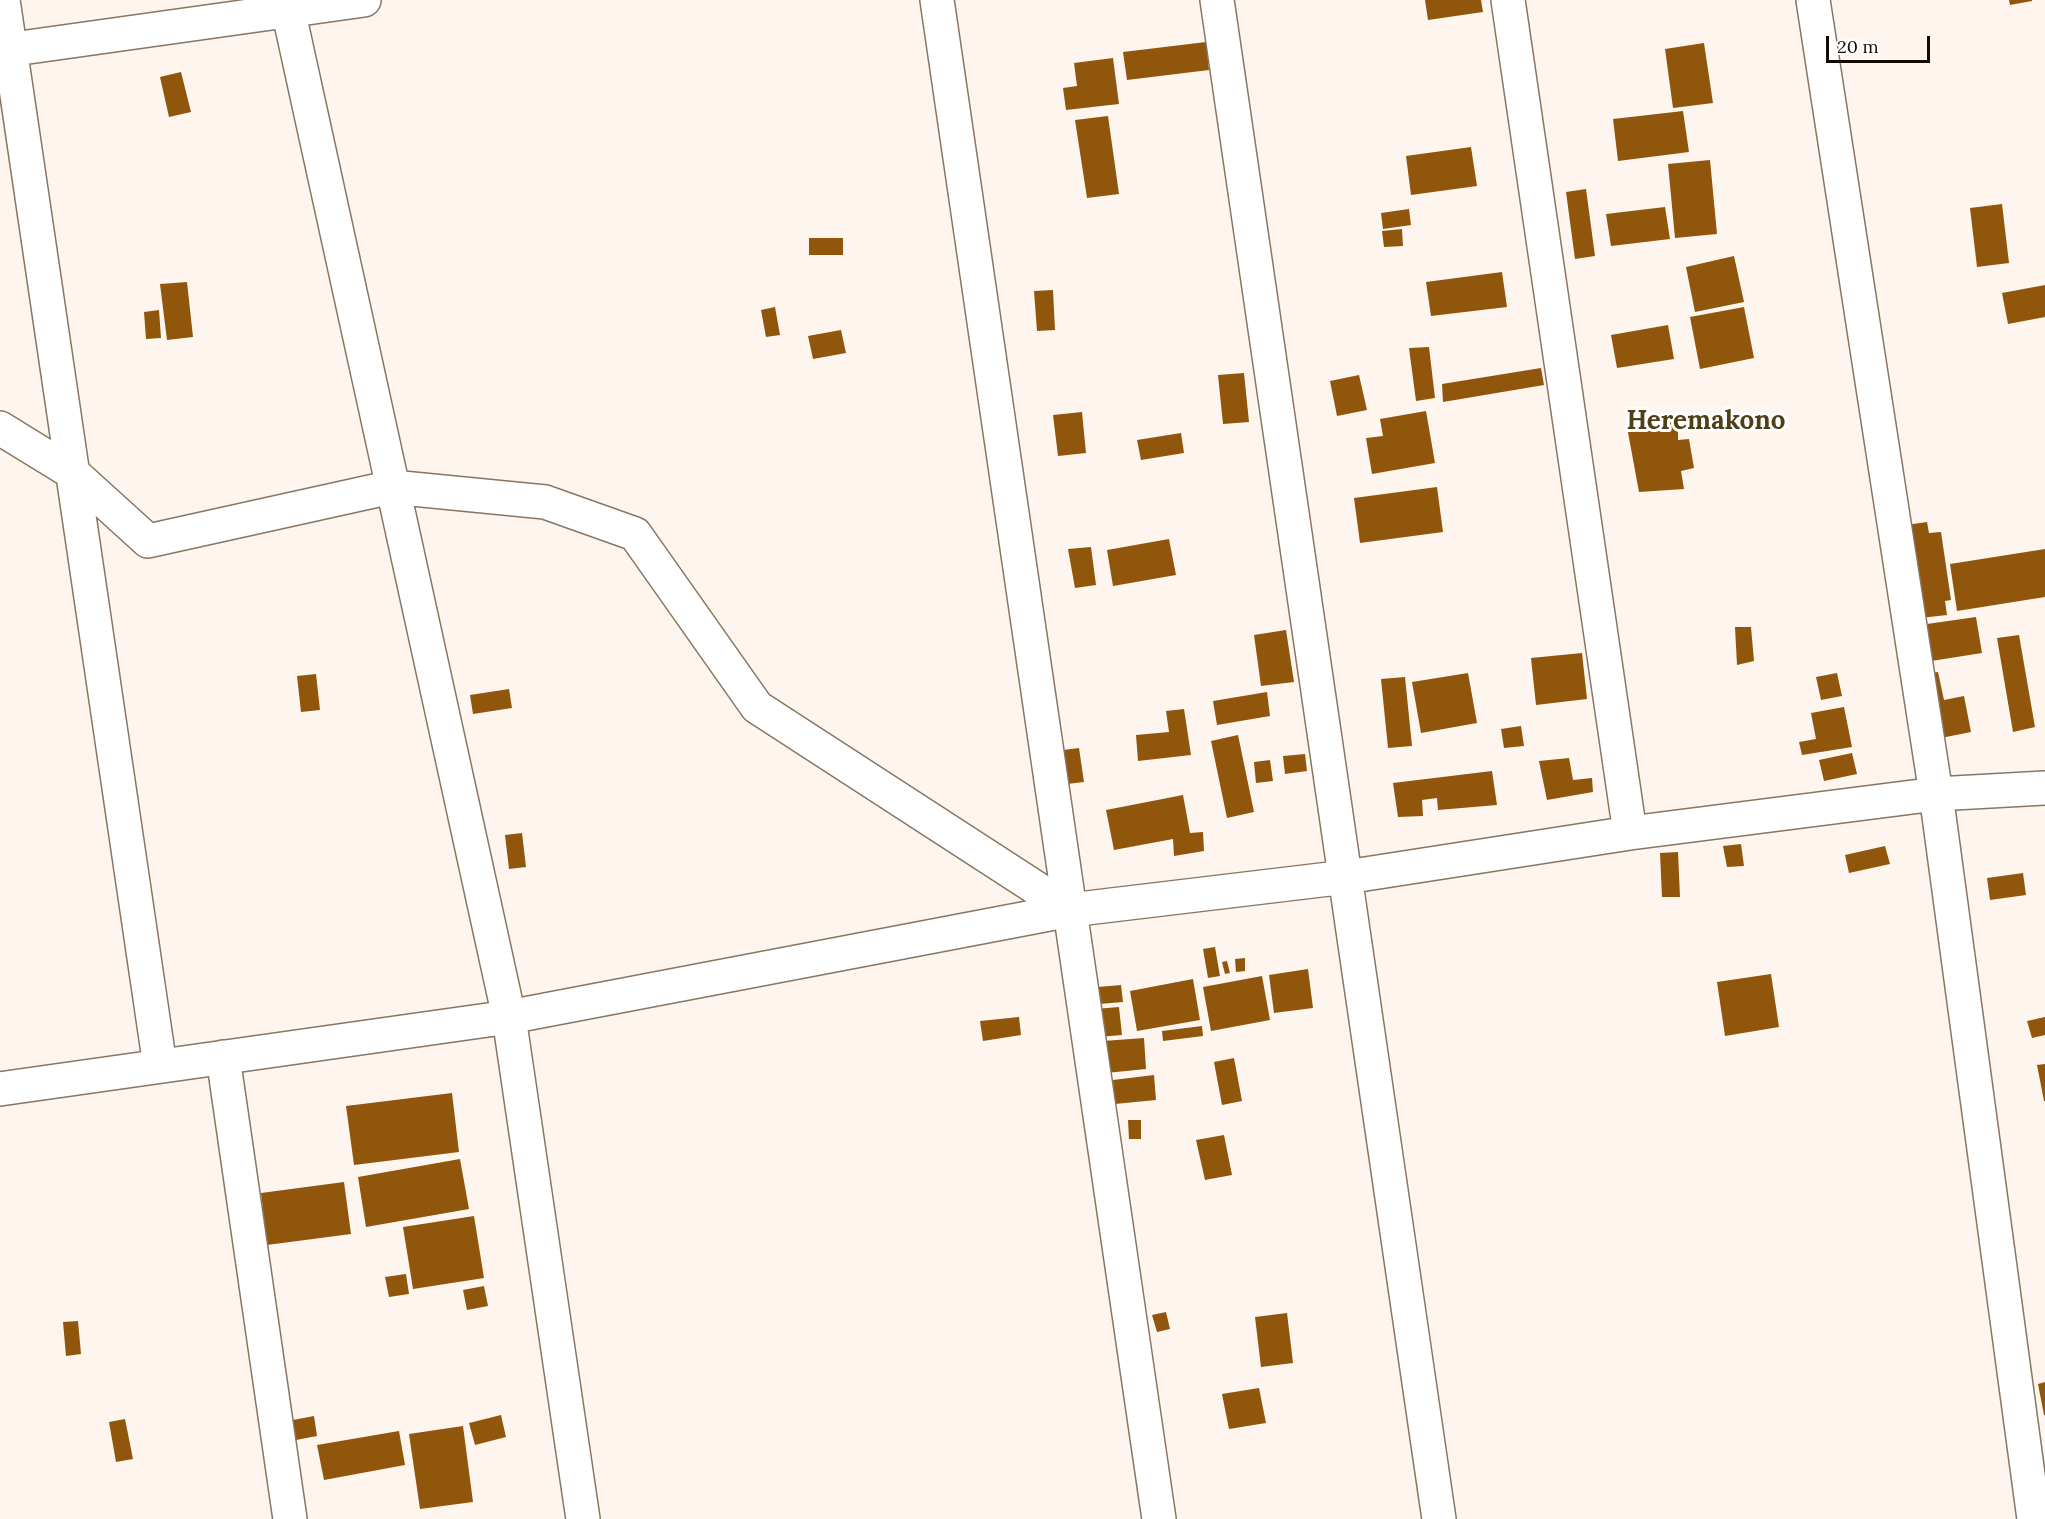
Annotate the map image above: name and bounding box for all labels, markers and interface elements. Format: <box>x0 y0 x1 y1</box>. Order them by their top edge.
scale bar <box>1829 24 1932 62</box>
text: 20 m <box>1837 35 1879 58</box>
district label: Heremakono <box>1627 406 1785 438</box>

